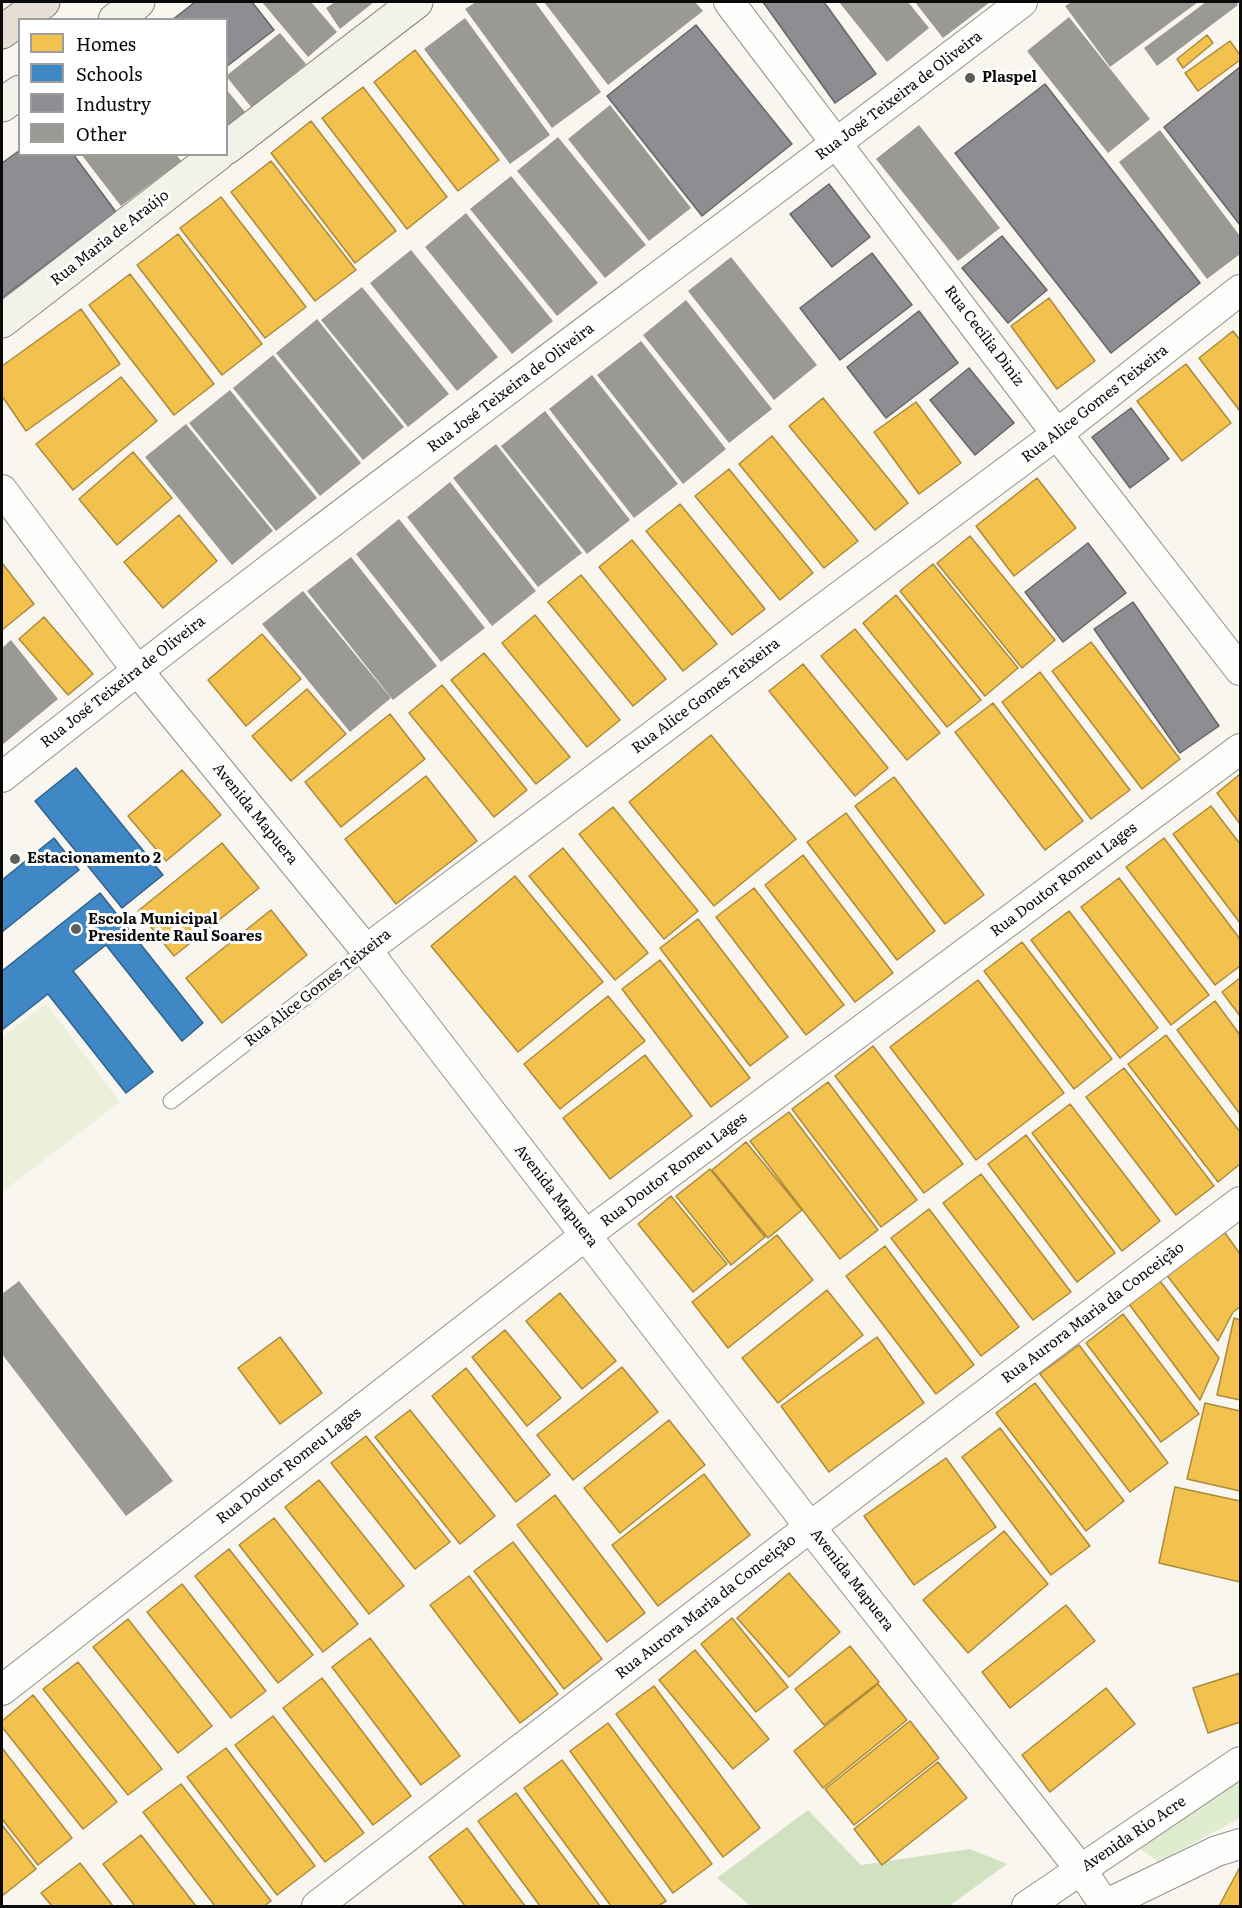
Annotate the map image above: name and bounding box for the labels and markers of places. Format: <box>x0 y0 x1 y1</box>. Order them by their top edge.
place label: Plaspel <box>982 69 1037 87</box>
marker: Plaspel <box>963 71 977 85</box>
place label: Estacionamento 2 <box>27 850 161 868</box>
marker: Estacionamento 2 <box>8 852 22 866</box>
place label: Escola Municipal Presidente Raul Soares <box>88 911 262 946</box>
marker: Escola Municipal Presidente Raul Soares <box>69 922 83 936</box>

